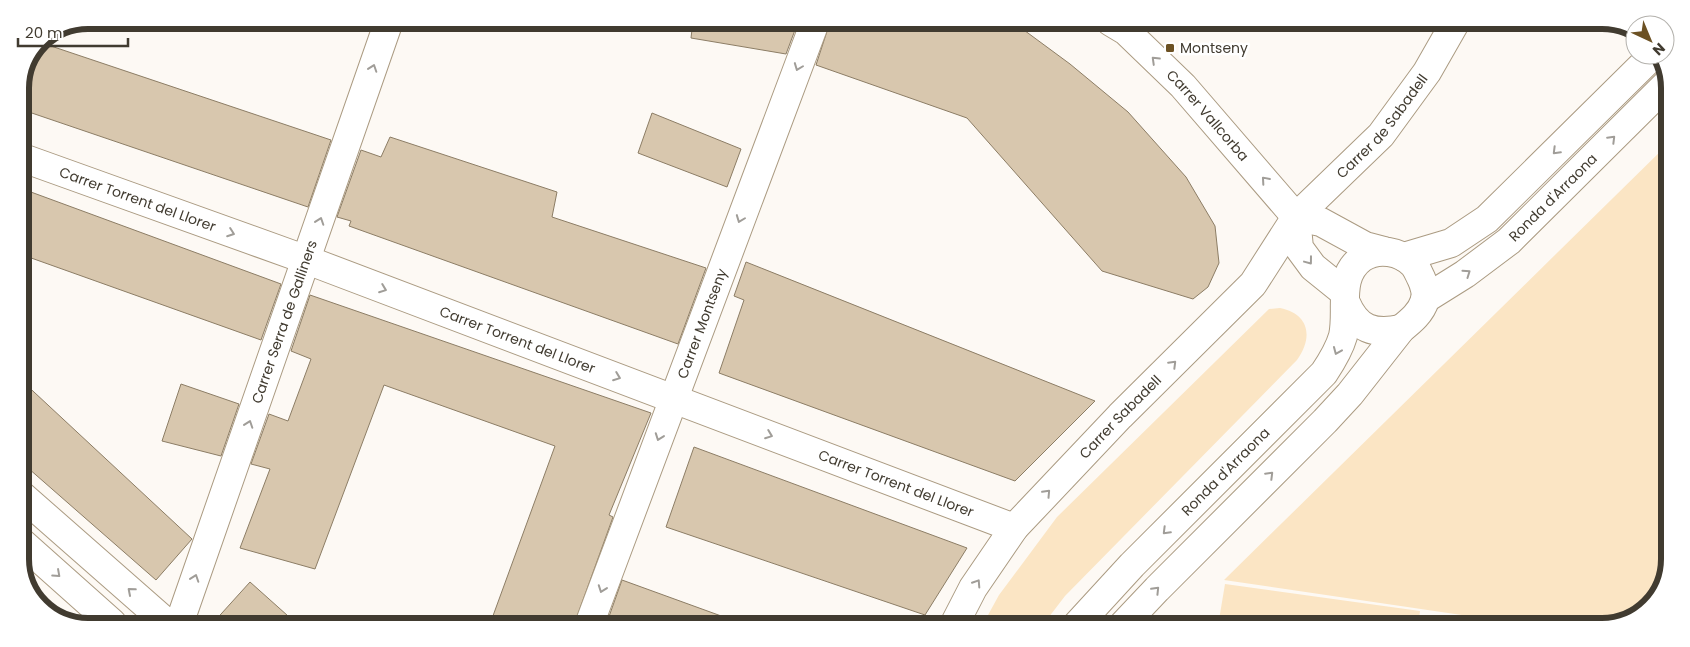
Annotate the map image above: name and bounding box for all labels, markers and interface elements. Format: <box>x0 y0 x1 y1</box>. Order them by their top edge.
scale bar <box>18 15 128 47</box>
north arrow <box>1625 15 1675 65</box>
text: 20 m <box>25 22 63 43</box>
place label: Montseny <box>1180 38 1248 58</box>
text: N <box>1648 39 1670 60</box>
marker: Montseny <box>1164 42 1176 54</box>
one-way arrow <box>1152 57 1161 66</box>
one-way arrow <box>793 63 803 71</box>
one-way arrow <box>367 64 377 72</box>
street label: Carrer Vallcorba <box>1162 65 1253 165</box>
street label: Carrer de Sabadell <box>1332 70 1432 183</box>
one-way arrow <box>1606 136 1615 145</box>
one-way arrow <box>1553 145 1562 154</box>
street label: Ronda d'Arraona <box>1504 149 1602 246</box>
street label: Carrer Torrent del Llorer <box>57 162 219 236</box>
one-way arrow <box>1262 177 1270 186</box>
one-way arrow <box>736 215 746 223</box>
one-way arrow <box>314 218 324 226</box>
one-way arrow <box>226 227 234 237</box>
street label: Carrer Serra de Galliners <box>247 237 322 406</box>
one-way arrow <box>1303 255 1312 265</box>
street label: Carrer Montseny <box>672 265 732 381</box>
one-way arrow <box>1461 270 1470 279</box>
one-way arrow <box>378 283 387 293</box>
street label: Carrer Torrent del Llorer <box>437 301 598 378</box>
one-way arrow <box>1333 346 1344 355</box>
one-way arrow <box>1167 360 1176 369</box>
street label: Carrer Sabadell <box>1075 370 1166 463</box>
one-way arrow <box>612 371 621 381</box>
one-way arrow <box>243 421 253 429</box>
street label: Ronda d'Arraona <box>1177 423 1274 520</box>
one-way arrow <box>764 429 773 439</box>
one-way arrow <box>655 432 665 441</box>
street label: Carrer Torrent del Llorer <box>816 445 977 522</box>
one-way arrow <box>1265 472 1274 481</box>
one-way arrow <box>1041 489 1050 498</box>
one-way arrow <box>1163 525 1172 534</box>
one-way arrow <box>51 568 60 577</box>
one-way arrow <box>189 574 199 582</box>
one-way arrow <box>971 579 981 588</box>
one-way arrow <box>598 585 608 593</box>
one-way arrow <box>1150 587 1159 596</box>
one-way arrow <box>128 588 137 597</box>

